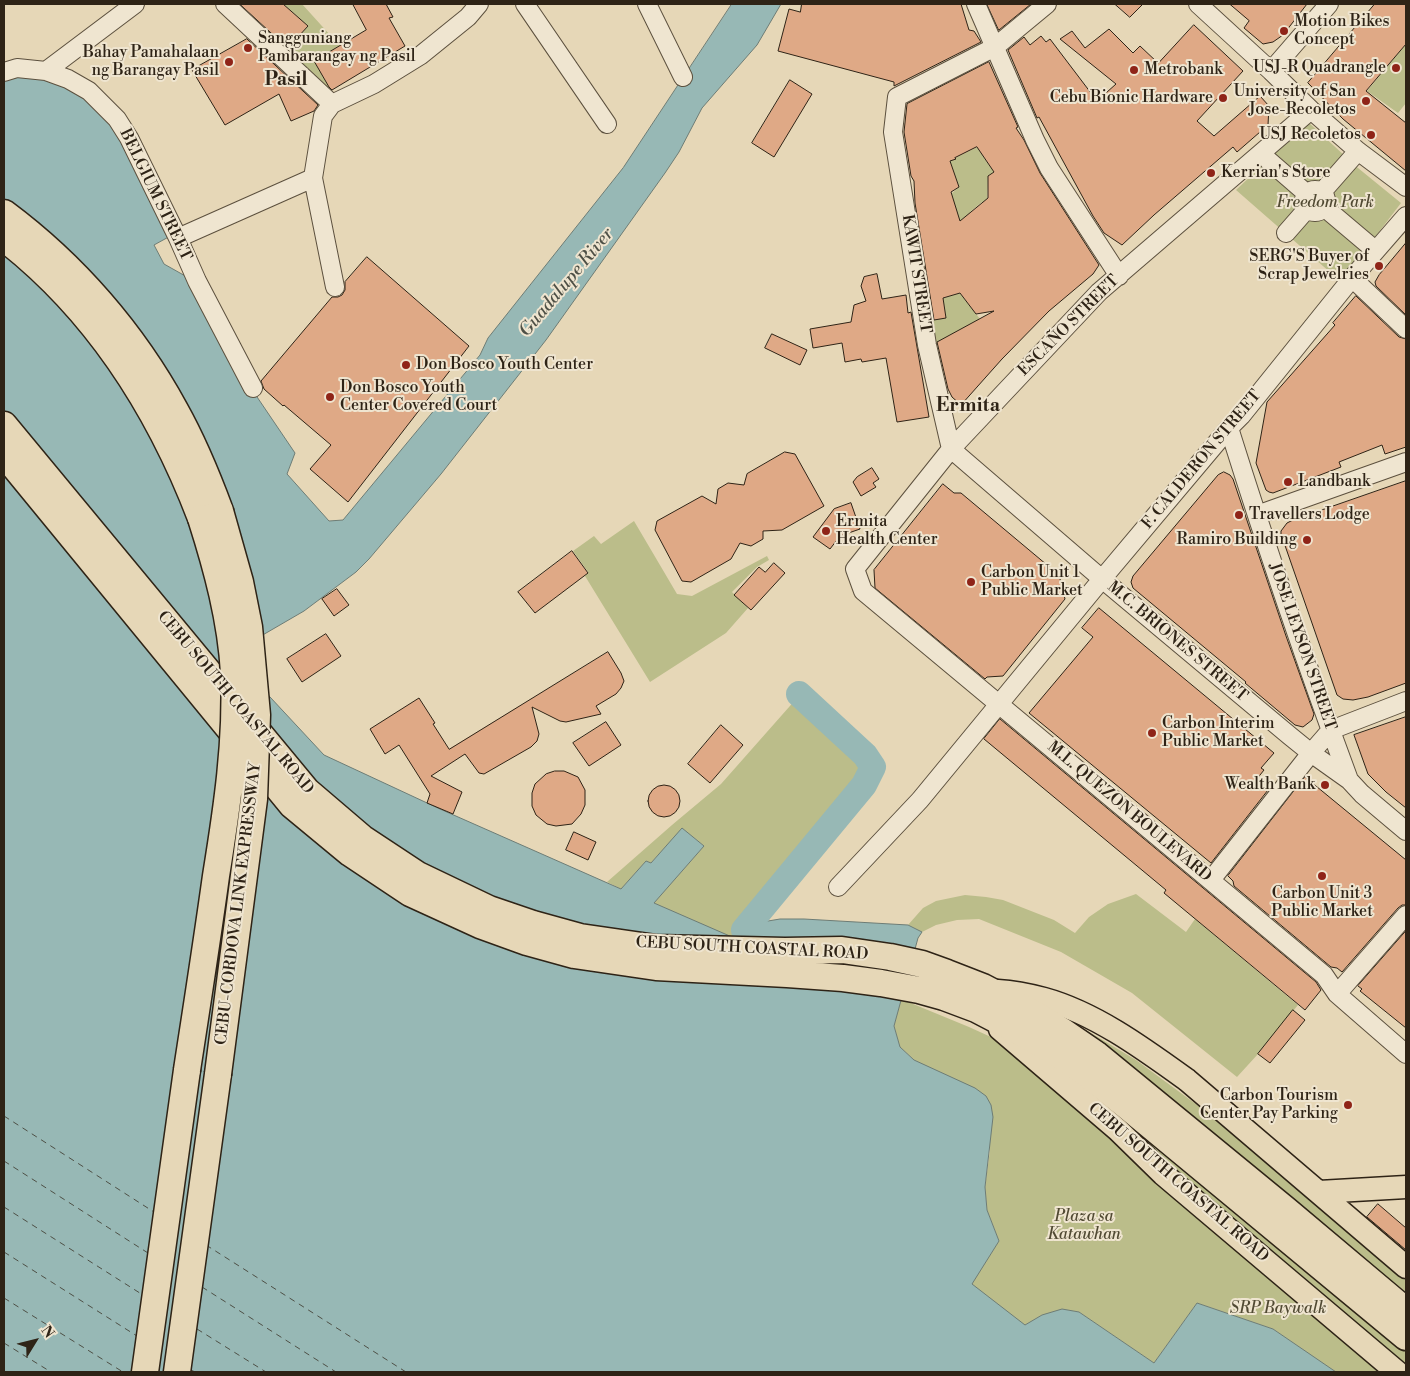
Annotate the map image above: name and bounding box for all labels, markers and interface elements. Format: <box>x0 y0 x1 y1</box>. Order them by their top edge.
place label: Motion Bikes Concept <box>1294 12 1390 50</box>
marker: Motion Bikes Concept <box>1278 25 1290 37</box>
place label: Sangguniang Pambarangay ng Pasil <box>258 29 416 67</box>
marker: Sangguniang Pambarangay ng Pasil <box>242 42 254 54</box>
place label: Bahay Pamahalaan ng Barangay Pasil <box>83 43 219 81</box>
marker: Bahay Pamahalaan ng Barangay Pasil <box>223 56 235 68</box>
place label: USJ-R Quadrangle <box>1253 58 1386 78</box>
place label: Metrobank <box>1144 60 1223 80</box>
marker: USJ-R Quadrangle <box>1390 62 1402 74</box>
marker: Metrobank <box>1128 64 1140 76</box>
district label: Pasil <box>264 69 308 91</box>
place label: University of San Jose-Recoletos <box>1234 82 1356 120</box>
place label: Cebu Bionic Hardware <box>1050 88 1213 108</box>
marker: Cebu Bionic Hardware <box>1217 92 1229 104</box>
marker: University of San Jose-Recoletos <box>1360 95 1372 107</box>
place label: USJ Recoletos <box>1259 125 1361 145</box>
street label: BELGIUM STREET <box>115 126 195 264</box>
marker: USJ Recoletos <box>1365 129 1377 141</box>
place label: Kerrian's Store <box>1221 163 1330 183</box>
marker: Kerrian's Store <box>1205 167 1217 179</box>
park label: Freedom Park <box>1276 193 1374 213</box>
street label: KAWIT STREET <box>897 213 935 335</box>
water label: Guadalupe River <box>515 224 619 342</box>
place label: SERG'S Buyer of Scrap Jewelries <box>1249 247 1369 285</box>
marker: SERG'S Buyer of Scrap Jewelries <box>1373 260 1385 272</box>
street label: ESCAÑO STREET <box>1015 272 1123 380</box>
place label: Don Bosco Youth Center <box>416 355 593 375</box>
marker: Don Bosco Youth Center <box>400 359 412 371</box>
place label: Don Bosco Youth Center Covered Court <box>340 378 497 416</box>
street label: F. CALDERON STREET <box>1138 387 1266 533</box>
marker: Don Bosco Youth Center Covered Court <box>324 391 336 403</box>
district label: Ermita <box>936 395 1000 417</box>
place label: Landbank <box>1298 472 1370 492</box>
marker: Landbank <box>1282 476 1294 488</box>
place label: Travellers Lodge <box>1249 505 1370 525</box>
marker: Travellers Lodge <box>1233 509 1245 521</box>
place label: Ermita Health Center <box>836 512 938 550</box>
marker: Ermita Health Center <box>820 525 832 537</box>
place label: Ramiro Building <box>1177 530 1297 550</box>
marker: Ramiro Building <box>1301 534 1313 546</box>
street label: JOSE LEYSON STREET <box>1264 561 1340 733</box>
place label: Carbon Unit 1 Public Market <box>981 563 1083 601</box>
marker: Carbon Unit 1 Public Market <box>965 576 977 588</box>
street label: M.C. BRIONES STREET <box>1103 578 1251 706</box>
street label: CEBU SOUTH COASTAL ROAD <box>153 608 317 798</box>
place label: Carbon Interim Public Market <box>1162 714 1275 752</box>
marker: Carbon Interim Public Market <box>1146 727 1158 739</box>
street label: M.L. QUEZON BOULEVARD <box>1043 738 1215 886</box>
street label: CEBU-CORDOVA LINK EXPRESSWAY <box>212 762 266 1046</box>
place label: Wealth Bank <box>1225 775 1315 795</box>
marker: Wealth Bank <box>1319 779 1331 791</box>
marker: Carbon Unit 3 Public Market <box>1316 870 1328 882</box>
place label: Carbon Unit 3 Public Market <box>1271 884 1373 922</box>
street label: CEBU SOUTH COASTAL ROAD <box>635 933 869 965</box>
place label: Carbon Tourism Center Pay Parking <box>1200 1086 1338 1124</box>
street label: CEBU SOUTH COASTAL ROAD <box>1084 1099 1272 1267</box>
marker: Carbon Tourism Center Pay Parking <box>1342 1099 1354 1111</box>
park label: Plaza sa Katawhan <box>1047 1207 1121 1245</box>
park label: SRP Baywalk <box>1230 1299 1326 1319</box>
north arrow <box>10 1316 60 1366</box>
text: N <box>37 1322 58 1342</box>

